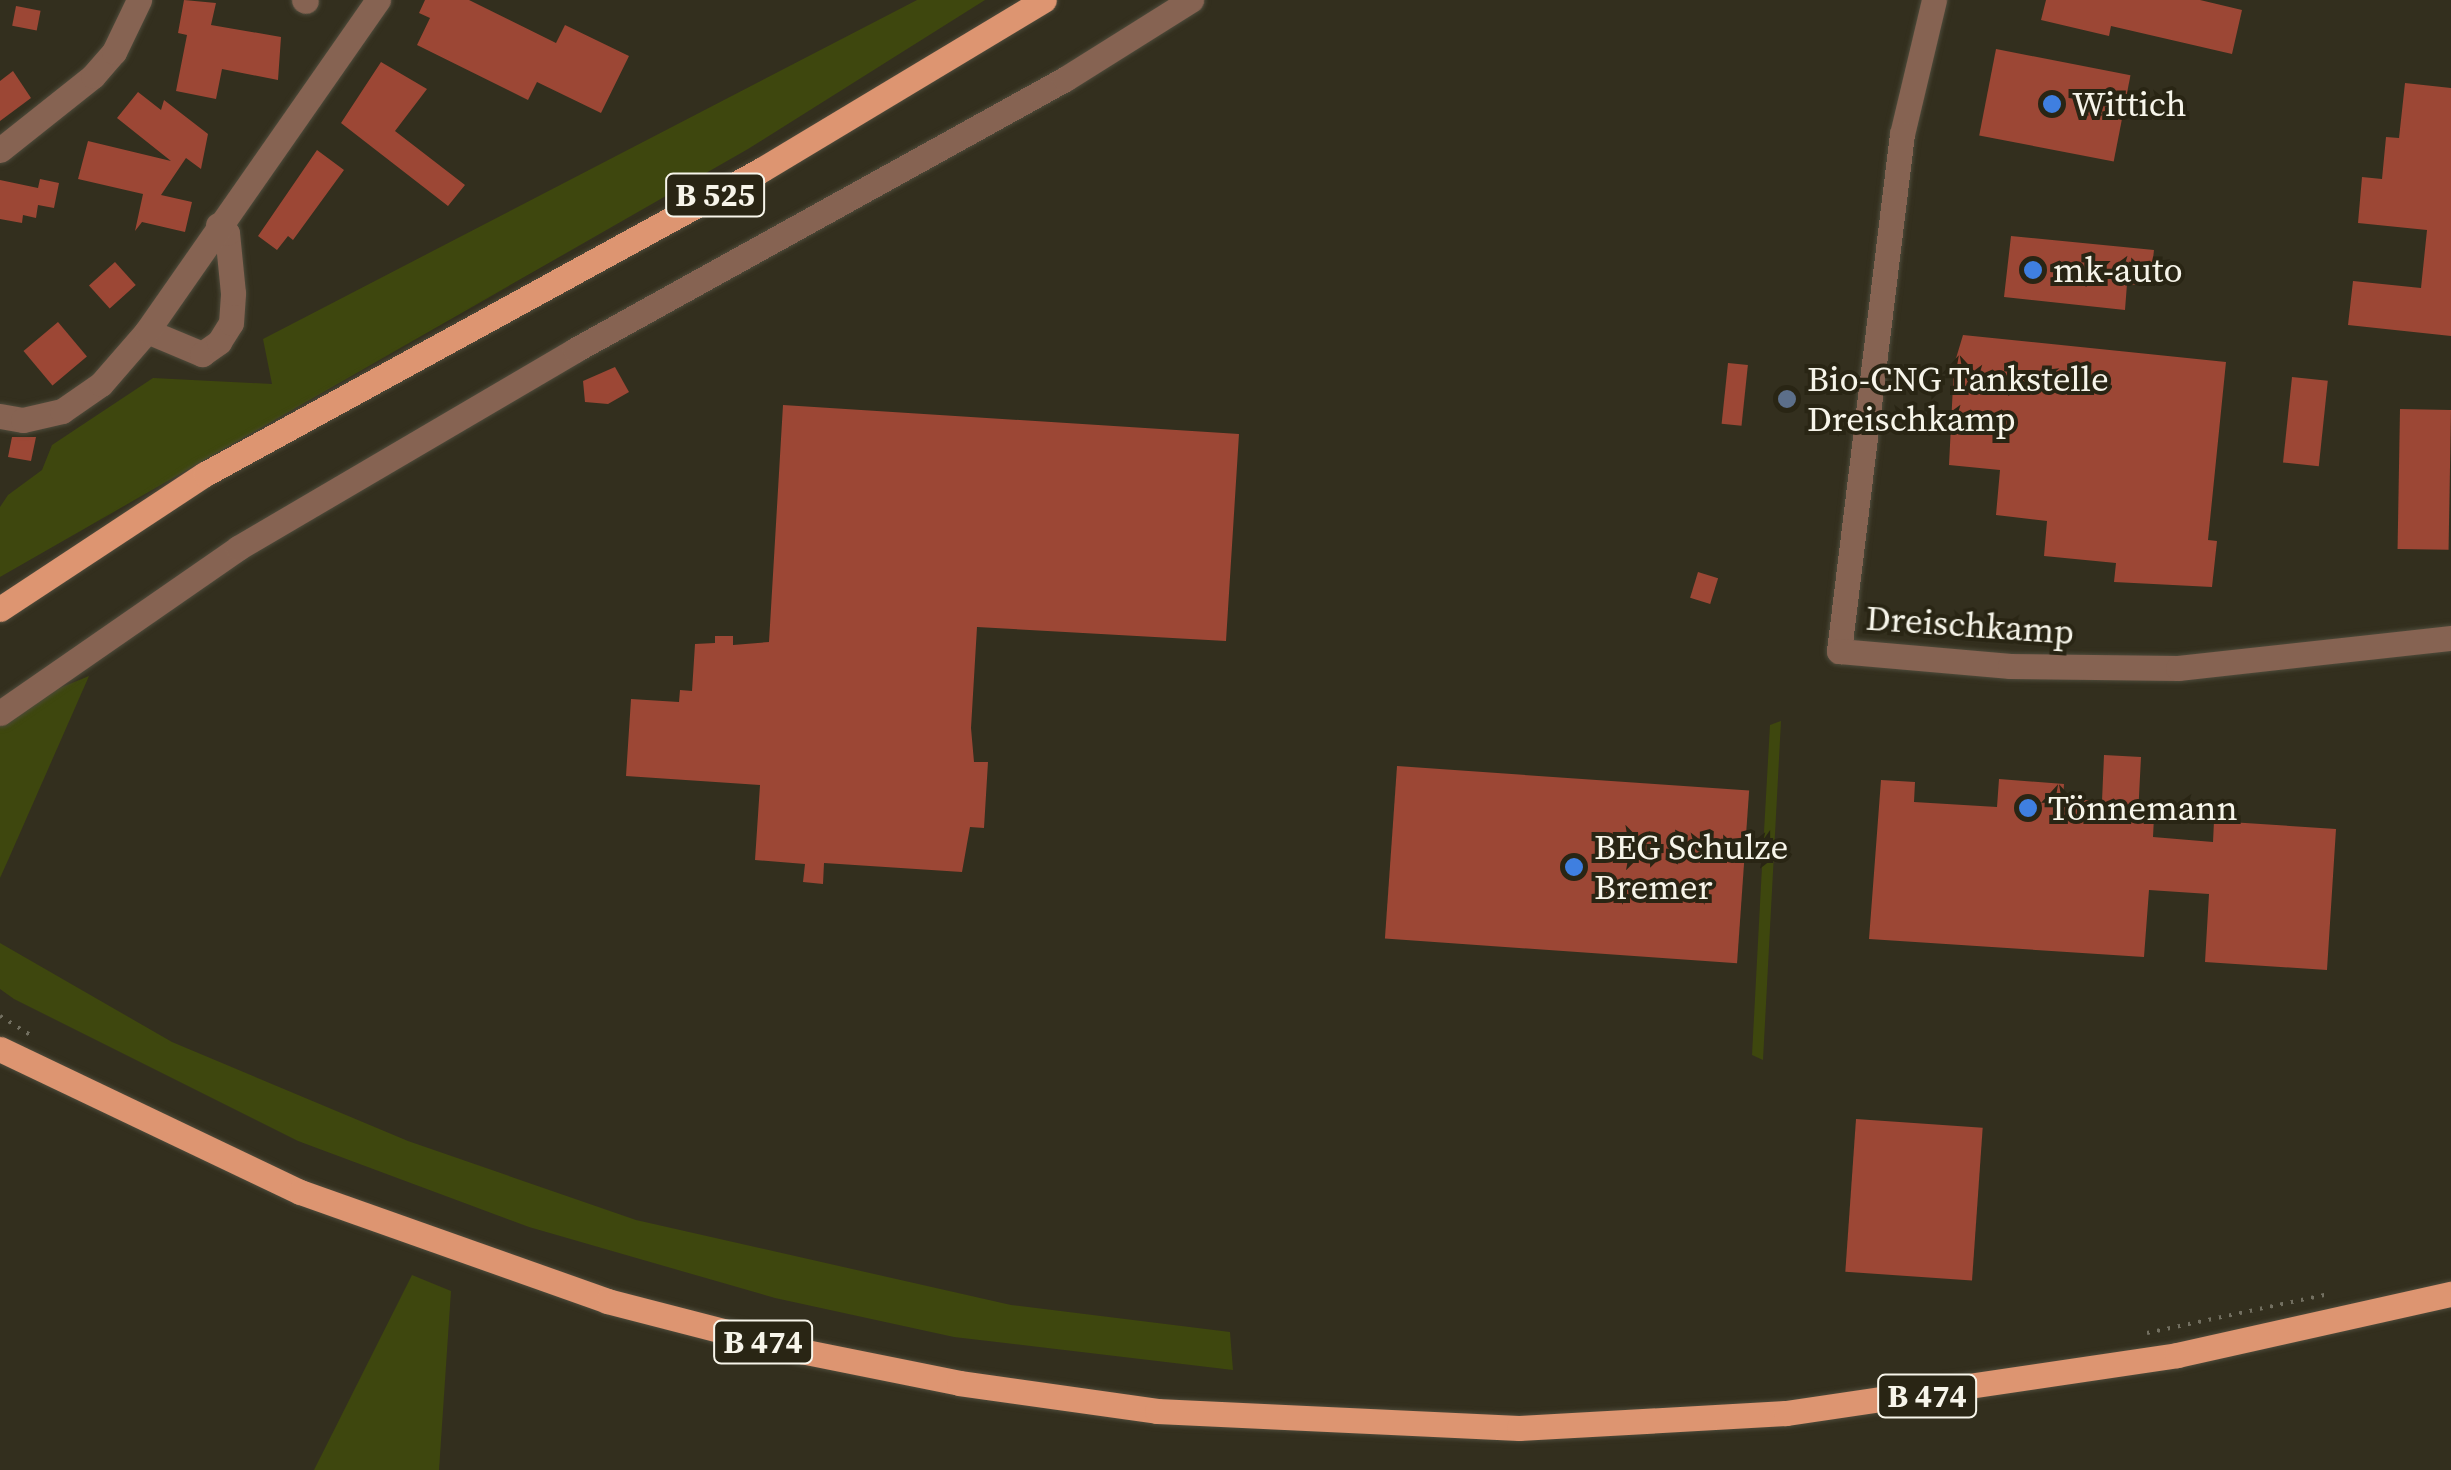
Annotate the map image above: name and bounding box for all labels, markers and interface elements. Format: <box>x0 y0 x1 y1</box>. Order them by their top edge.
place label: Wittich <box>2072 83 2187 125</box>
marker: Wittich <box>2041 93 2063 115</box>
road number: B 525 <box>665 168 765 222</box>
place label: mk-auto <box>2053 249 2183 291</box>
marker: mk-auto <box>2022 259 2044 281</box>
place label: Bio-CNG Tankstelle Dreischkamp <box>1807 358 2110 440</box>
marker: Bio-CNG Tankstelle Dreischkamp <box>1776 388 1798 410</box>
street label: Dreischkamp <box>1864 597 2076 653</box>
place label: Tönnemann <box>2048 787 2238 829</box>
marker: Tönnemann <box>2017 797 2039 819</box>
place label: BEG Schulze Bremer <box>1594 826 1788 908</box>
marker: BEG Schulze Bremer <box>1563 856 1585 878</box>
road number: B 474 <box>713 1315 813 1369</box>
road number: B 474 <box>1877 1369 1977 1423</box>

